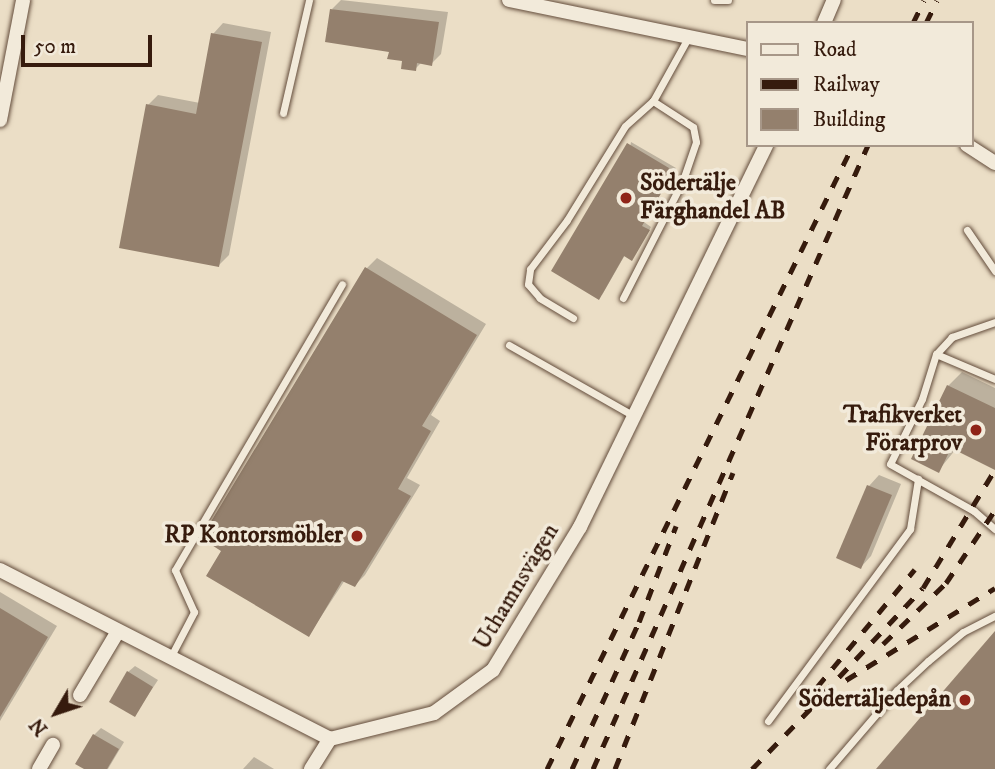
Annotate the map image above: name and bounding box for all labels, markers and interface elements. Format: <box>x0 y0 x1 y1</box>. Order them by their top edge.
scale bar <box>24 21 156 65</box>
legend <box>746 21 974 147</box>
text: 50 m <box>34 34 76 60</box>
text: Road <box>813 37 857 63</box>
text: Railway <box>813 72 880 98</box>
text: Building <box>813 107 885 133</box>
place label: Södertälje Färghandel AB <box>640 170 785 226</box>
marker: Södertälje Färghandel AB <box>618 190 634 206</box>
place label: Trafikverket Förarprov <box>843 402 962 458</box>
marker: Trafikverket Förarprov <box>968 422 984 438</box>
street label: Uthamnsvägen <box>468 519 566 655</box>
place label: RP Kontorsmöbler <box>164 522 343 550</box>
marker: RP Kontorsmöbler <box>349 528 365 544</box>
north arrow <box>21 678 91 748</box>
place label: Södertäljedepån <box>798 686 951 714</box>
marker: Södertäljedepån <box>957 692 973 708</box>
text: N <box>25 713 53 740</box>

